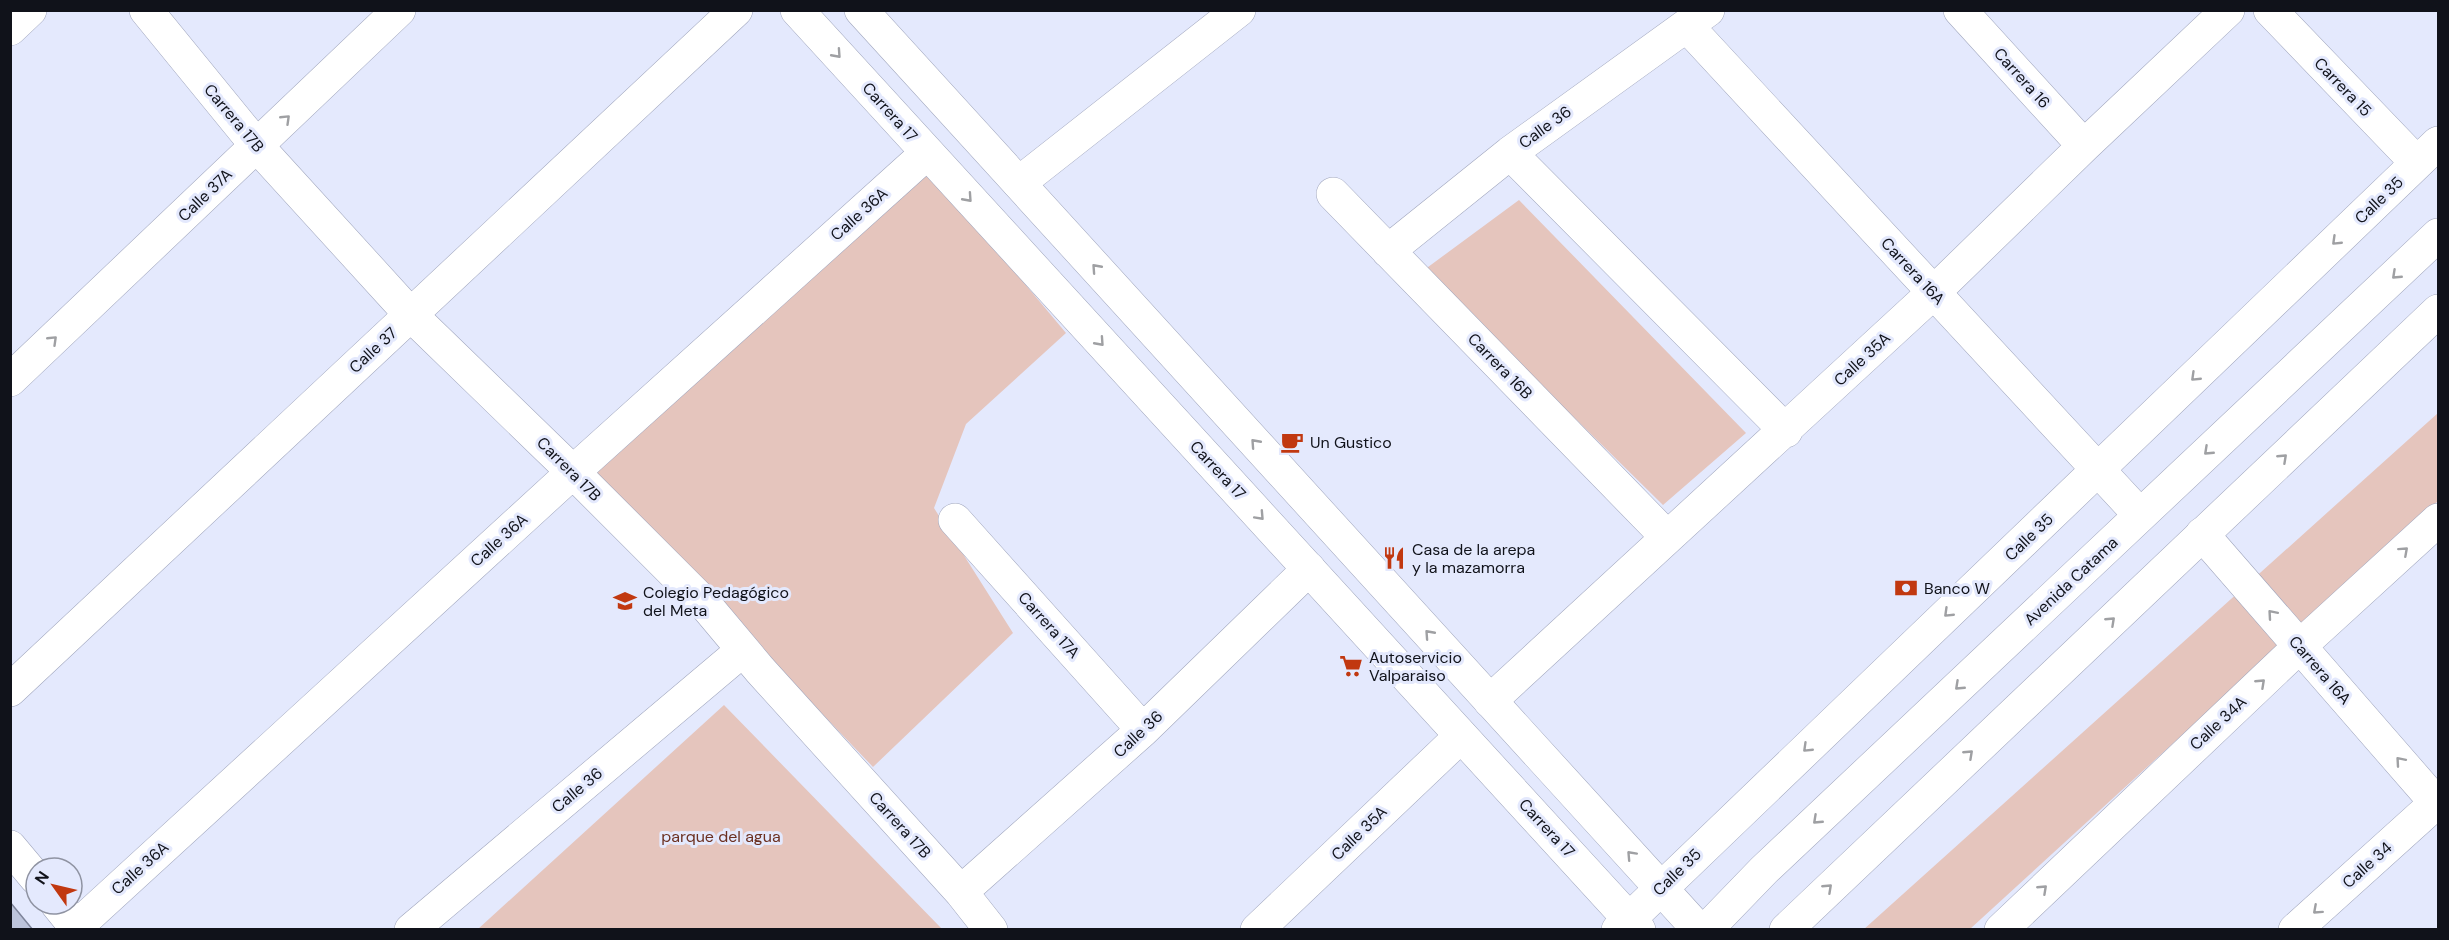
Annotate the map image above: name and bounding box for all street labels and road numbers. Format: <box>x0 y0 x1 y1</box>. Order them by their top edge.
street label: Carrera 16 <box>1989 43 2055 113</box>
street label: Carrera 15 <box>2310 53 2376 121</box>
street label: Carrera 17 <box>858 78 922 146</box>
street label: Carrera 17B <box>199 80 269 156</box>
street label: Calle 36 <box>1514 101 1576 153</box>
street label: Calle 37A <box>173 164 237 226</box>
street label: Calle 35 <box>2350 172 2408 228</box>
street label: Calle 36A <box>826 182 892 245</box>
street label: Carrera 16A <box>1876 233 1950 309</box>
street label: Calle 37 <box>344 322 402 378</box>
street label: Calle 35A <box>1829 327 1895 390</box>
street label: Carrera 16B <box>1463 328 1537 404</box>
street label: Carrera 17B <box>532 432 606 506</box>
street label: Carrera 17 <box>1185 436 1251 504</box>
street label: Calle 36A <box>466 508 532 571</box>
street label: Calle 35 <box>2000 509 2058 565</box>
street label: Avenida Catama <box>2020 532 2122 630</box>
street label: Carrera 17A <box>1014 587 1085 663</box>
street label: Carrera 16A <box>2284 631 2356 709</box>
street label: Calle 34A <box>2185 691 2251 755</box>
street label: Calle 36 <box>1109 706 1167 762</box>
street label: Calle 36 <box>547 763 607 817</box>
street label: Carrera 17B <box>864 787 936 863</box>
street label: Carrera 17 <box>1514 794 1580 862</box>
street label: Calle 35A <box>1327 801 1392 865</box>
street label: Calle 36A <box>107 836 173 899</box>
street label: Calle 34 <box>2338 837 2396 893</box>
street label: Calle 35 <box>1648 844 1706 900</box>

